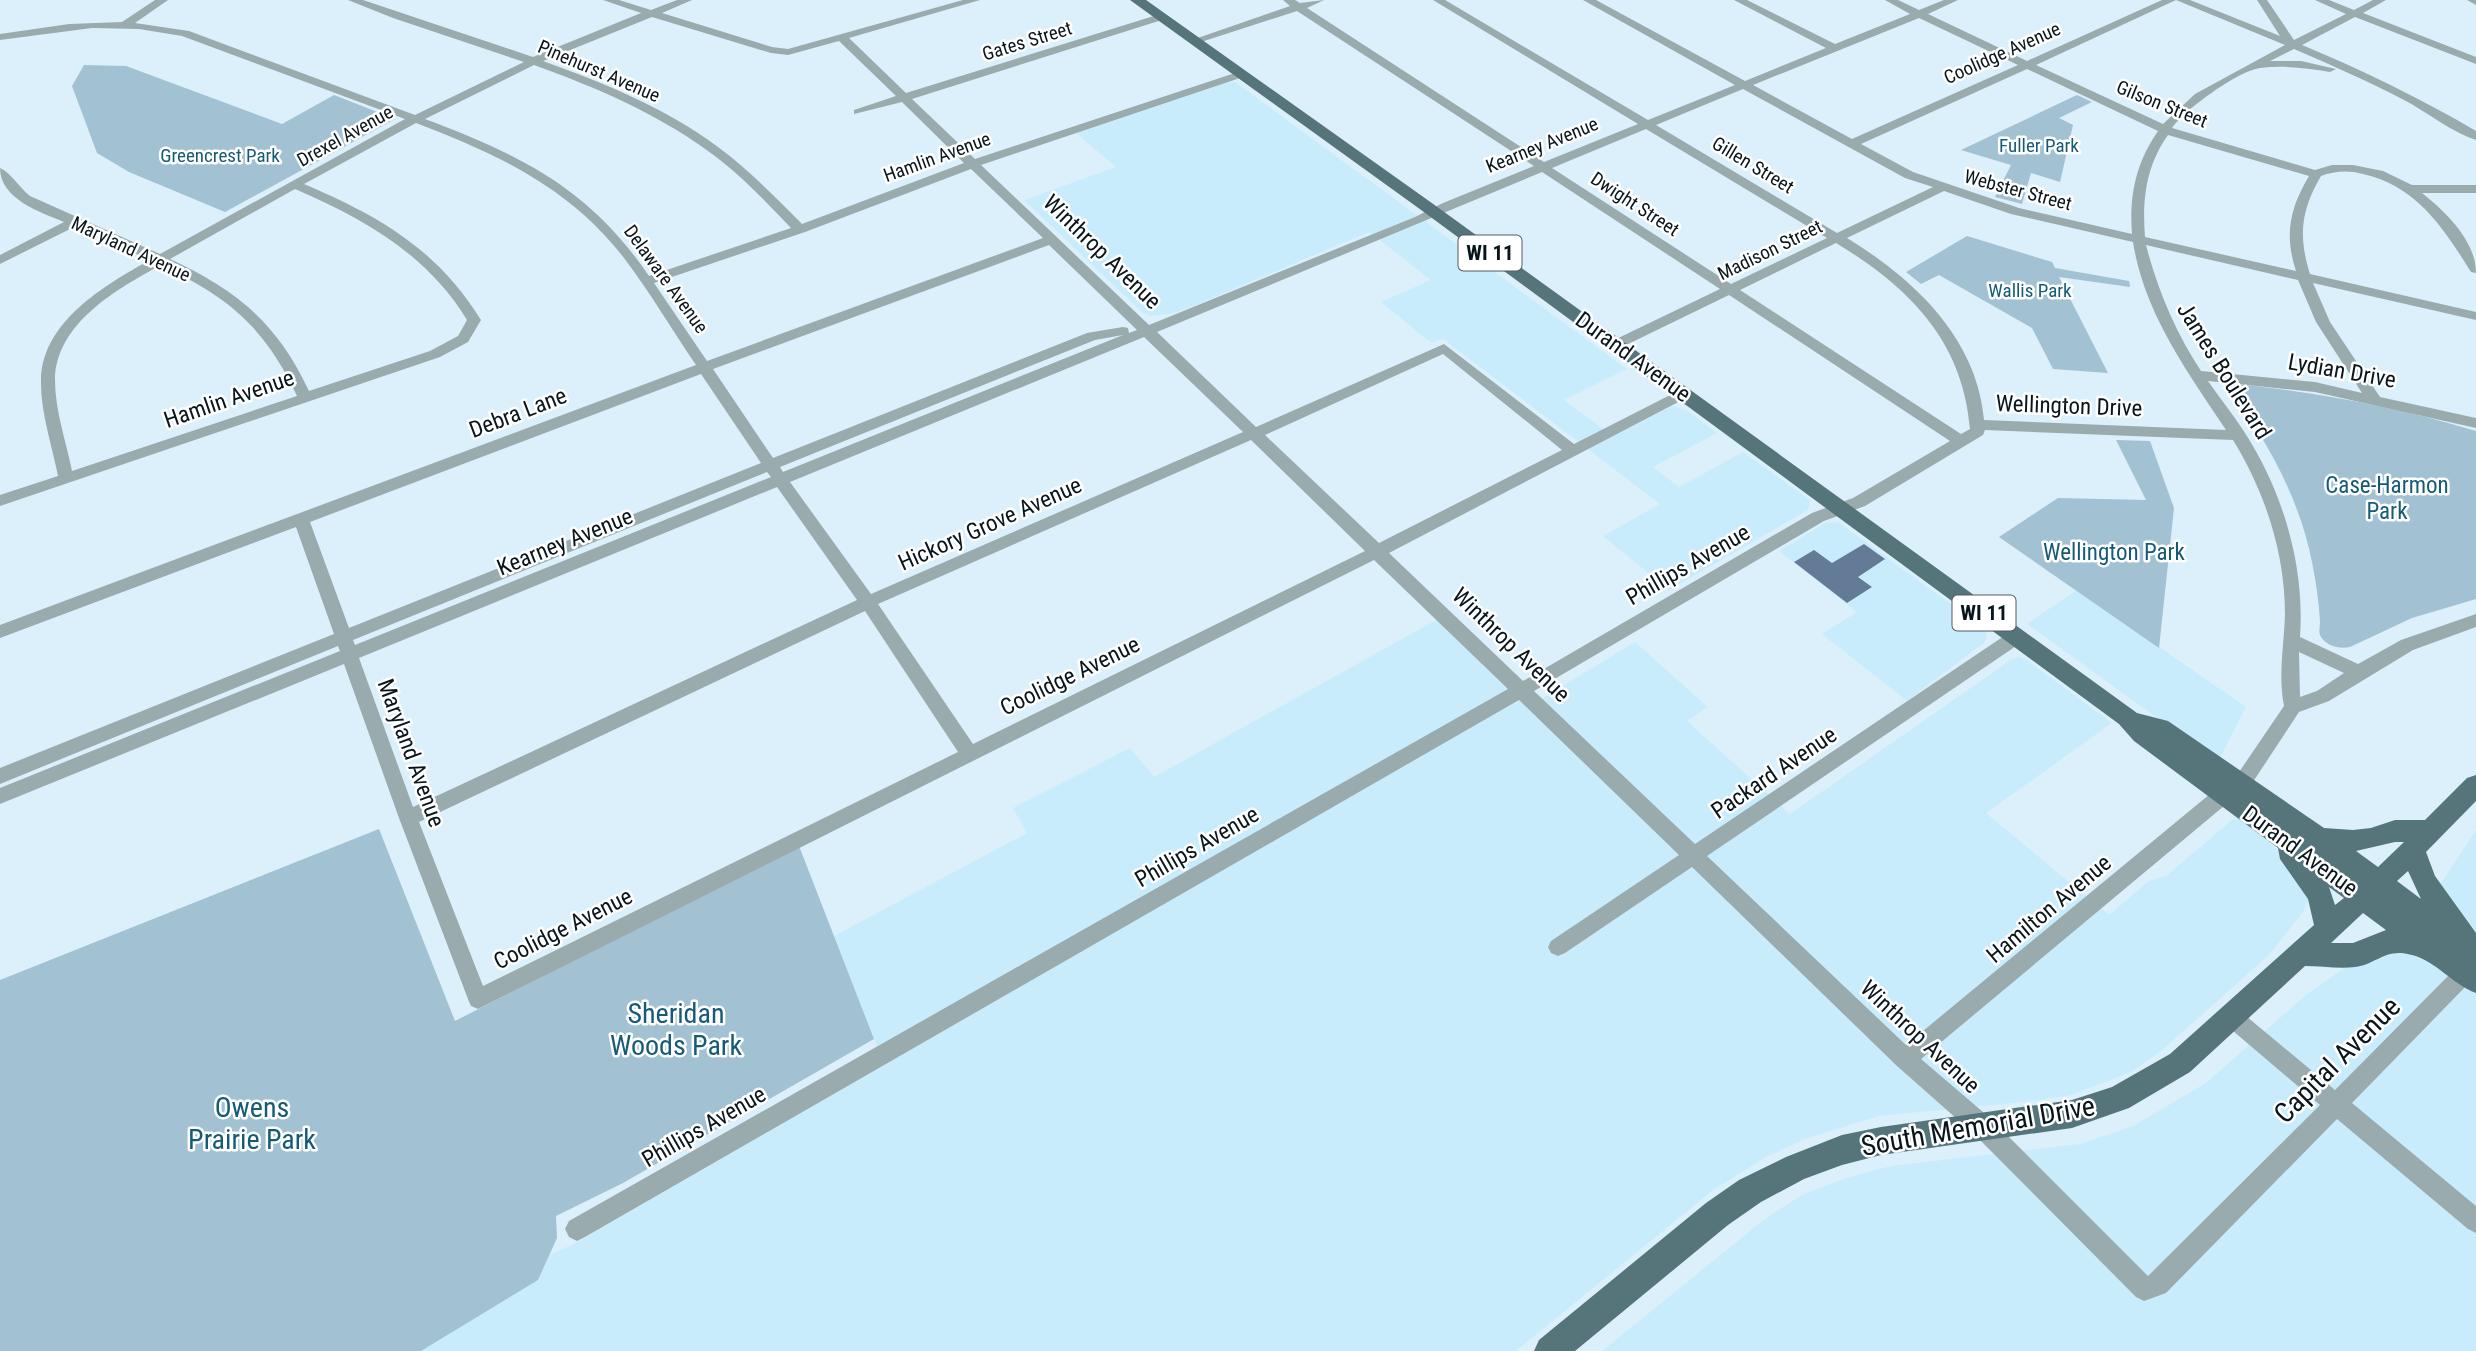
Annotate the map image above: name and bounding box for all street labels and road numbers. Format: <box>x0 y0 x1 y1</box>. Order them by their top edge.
street label: Gates Street <box>979 16 1075 66</box>
street label: Coolidge Avenue <box>1940 17 2064 89</box>
street label: Pinehurst Avenue <box>534 35 664 107</box>
street label: Gilson Street <box>2113 75 2211 133</box>
street label: Drexel Avenue <box>293 100 397 172</box>
street label: Kearney Avenue <box>1483 112 1602 178</box>
street label: Hamlin Avenue <box>880 127 994 187</box>
street label: Gillen Street <box>1708 132 1798 198</box>
street label: Webster Street <box>1962 165 2074 215</box>
street label: Dwight Street <box>1587 167 1683 241</box>
street label: Winthrop Avenue <box>1038 189 1166 315</box>
street label: Maryland Avenue <box>68 211 194 287</box>
street label: Madison Street <box>1714 215 1826 285</box>
street label: Delaware Avenue <box>619 220 713 338</box>
road number: WI 11 <box>1458 236 1522 270</box>
street label: James Boulevard <box>2171 298 2277 444</box>
street label: Durand Avenue <box>1570 306 1696 408</box>
street label: Lydian Drive <box>2286 348 2398 394</box>
street label: Hamlin Avenue <box>160 364 298 434</box>
street label: Debra Lane <box>466 382 570 444</box>
street label: Wellington Drive <box>1995 390 2143 422</box>
street label: Hickory Grove Avenue <box>894 471 1086 577</box>
street label: Kearney Avenue <box>493 503 637 581</box>
street label: Phillips Avenue <box>1621 519 1755 611</box>
street label: Winthrop Avenue <box>1447 582 1575 708</box>
road number: WI 11 <box>1952 596 2016 630</box>
street label: Coolidge Avenue <box>996 631 1144 721</box>
street label: Maryland Avenue <box>372 675 450 831</box>
street label: Packard Avenue <box>1706 721 1842 825</box>
street label: Durand Avenue <box>2237 800 2363 902</box>
street label: Phillips Avenue <box>1130 801 1264 893</box>
street label: Hamilton Avenue <box>1981 849 2117 969</box>
street label: Coolidge Avenue <box>489 883 637 975</box>
street label: Winthrop Avenue <box>1855 975 1985 1099</box>
street label: Capital Avenue <box>2267 990 2407 1130</box>
street label: Phillips Avenue <box>637 1081 771 1173</box>
street label: South Memorial Drive <box>1859 1089 2097 1163</box>

